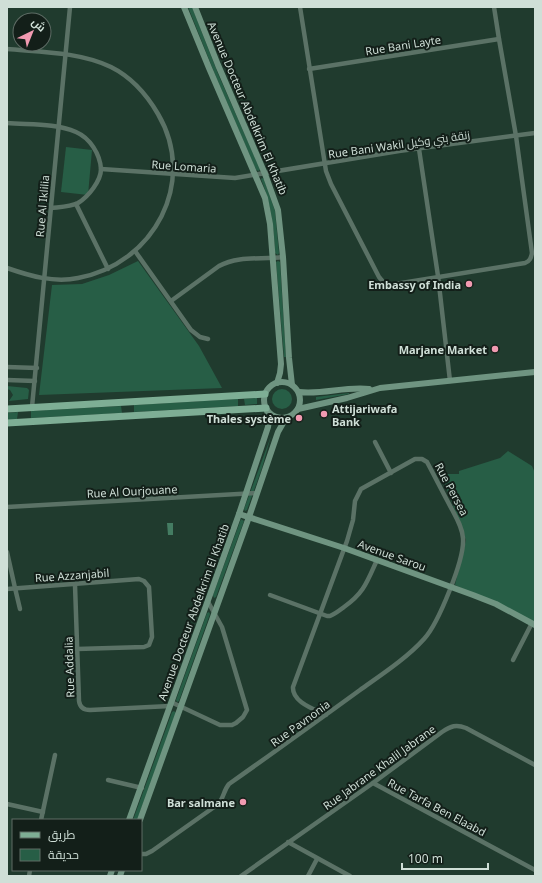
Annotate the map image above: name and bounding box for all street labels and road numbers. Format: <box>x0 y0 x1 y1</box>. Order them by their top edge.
street label: Avenue Docteur Abdelkrim El Khatib <box>205 19 292 197</box>
street label: Rue Bani Layte <box>364 32 442 58</box>
street label: Rue Bani Wakil زنقة بني وكيل <box>327 127 471 163</box>
street label: Rue Lomaria <box>151 156 217 176</box>
street label: Rue Al Iklilia <box>32 174 52 238</box>
street label: Rue Persea <box>432 460 472 518</box>
street label: Rue Al Ourjouane <box>86 481 178 501</box>
street label: Avenue Docteur Abdelkrim El Khatib <box>154 521 232 702</box>
street label: Avenue Sarou <box>356 536 428 574</box>
street label: Rue Azzanjabil <box>34 565 110 585</box>
street label: Rue Addalia <box>60 636 78 698</box>
street label: Rue Pavnonia <box>267 696 333 750</box>
street label: Rue Jabrane Khalil Jabrane <box>320 721 438 813</box>
street label: Rue Tarfa Ben Elaabd <box>385 775 489 839</box>

